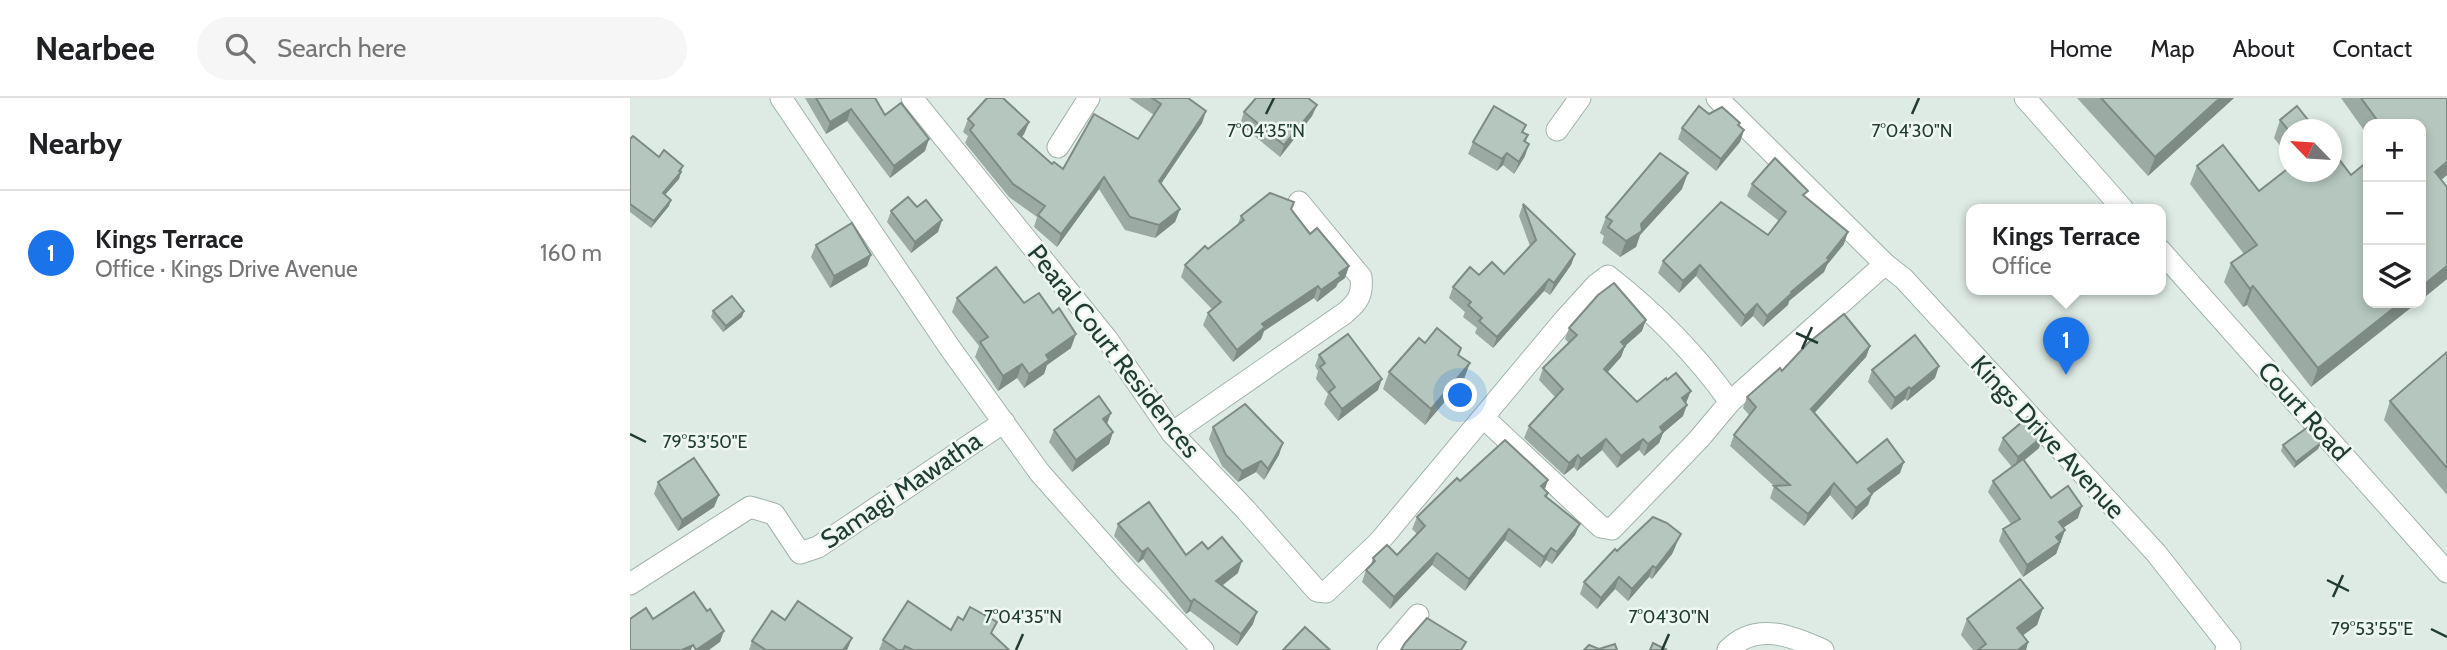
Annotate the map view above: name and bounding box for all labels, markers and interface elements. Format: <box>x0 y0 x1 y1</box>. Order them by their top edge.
search box <box>197 17 687 80</box>
text: Nearbee <box>35 28 155 68</box>
icon: search <box>221 29 259 67</box>
text: Search here <box>277 32 406 64</box>
text: Home <box>2049 34 2112 63</box>
text: Map <box>2150 34 2195 63</box>
text: About <box>2233 34 2295 63</box>
text: Contact <box>2333 34 2412 63</box>
north arrow <box>2279 119 2342 182</box>
map controls <box>2363 119 2426 308</box>
button: + <box>2363 119 2426 182</box>
text: 7°04'35"N <box>1227 120 1305 142</box>
text: 7°04'30"N <box>1872 120 1952 142</box>
text: Nearby <box>28 125 122 162</box>
button: − <box>2363 182 2426 245</box>
popup <box>1966 204 2166 295</box>
text: Kings Terrace <box>1992 220 2140 252</box>
text: Kings Terrace <box>95 223 243 255</box>
street label: Pearal Court Residences <box>1021 238 1207 464</box>
text: 1 <box>47 239 55 267</box>
text: 160 m <box>540 239 602 267</box>
button: layers <box>2363 245 2426 308</box>
text: Office <box>1992 252 2052 280</box>
text: Office · Kings Drive Avenue <box>95 255 358 283</box>
pin: 1 <box>2043 317 2089 375</box>
street label: Kings Drive Avenue <box>1964 349 2132 525</box>
street label: Court Road <box>2251 355 2357 467</box>
your location <box>1443 378 1477 412</box>
street label: Samagi Mawatha <box>814 424 988 556</box>
text: 79°53'50"E <box>662 431 748 453</box>
text: 7°04'35"N <box>984 606 1062 628</box>
text: 7°04'30"N <box>1629 606 1709 628</box>
text: 79°53'55"E <box>2331 618 2413 640</box>

